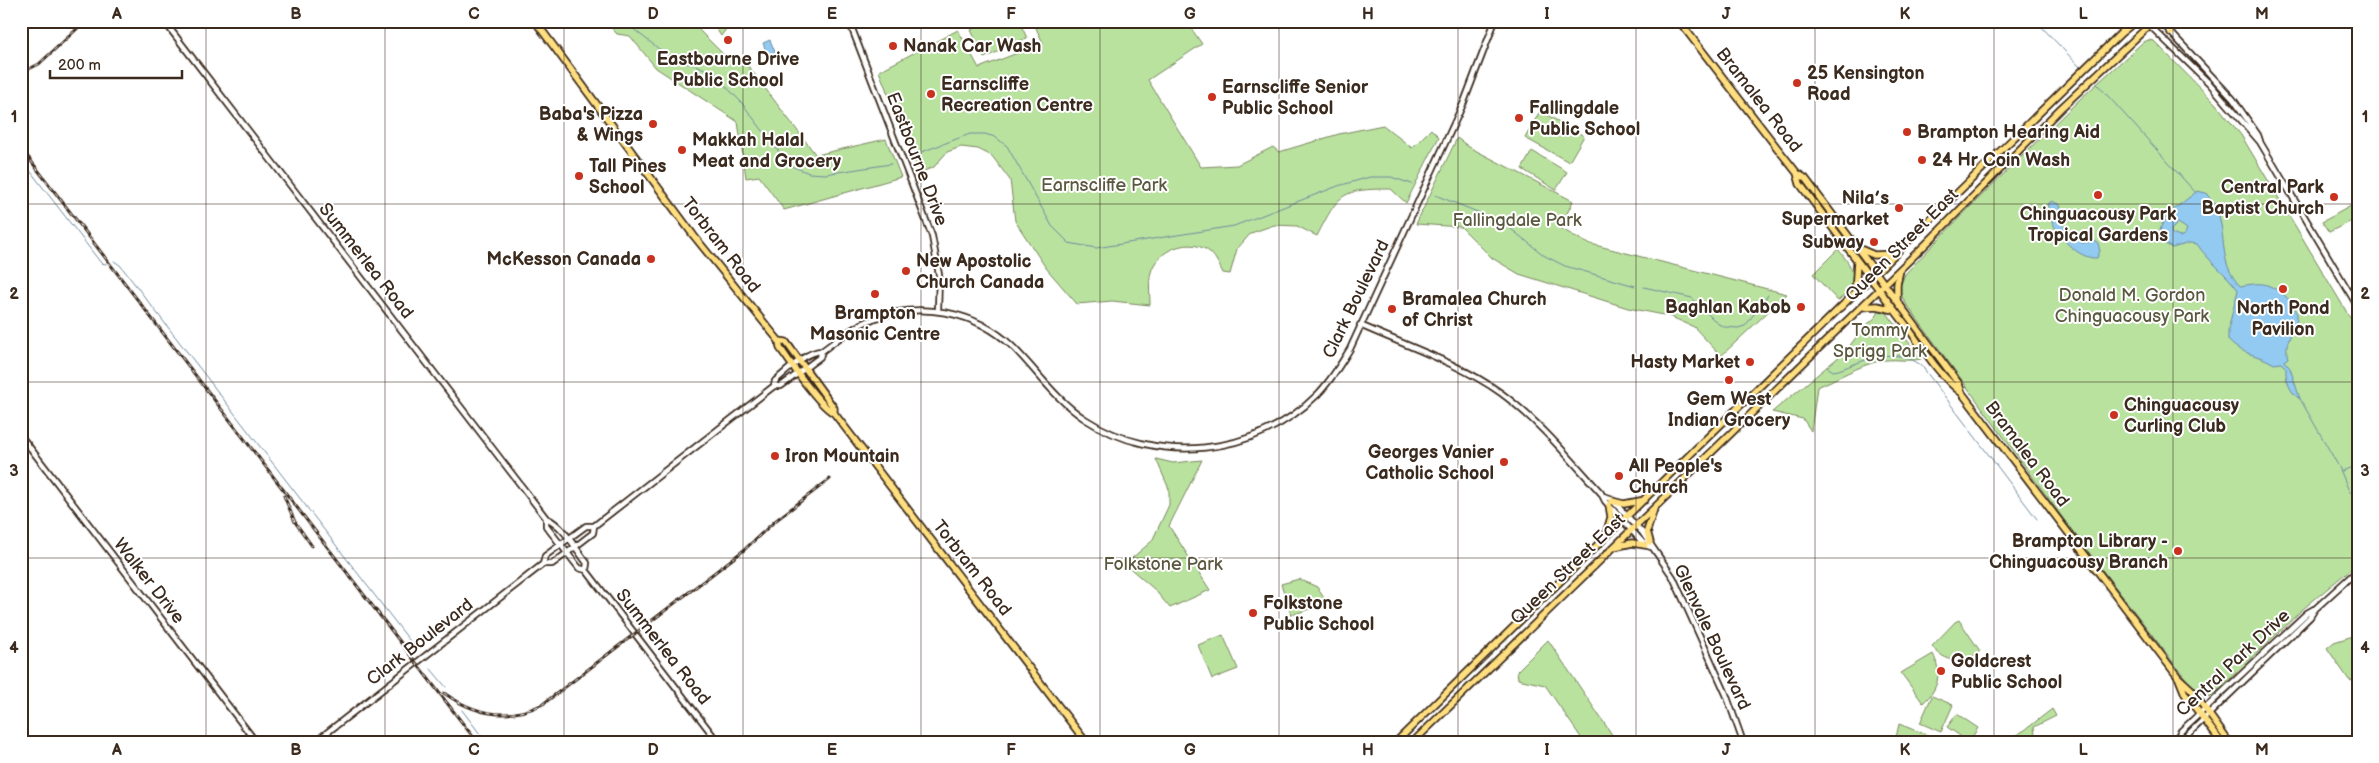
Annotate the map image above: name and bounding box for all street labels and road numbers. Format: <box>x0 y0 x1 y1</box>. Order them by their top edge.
street label: Bramalea Road <box>1712 44 1806 156</box>
street label: Eastbourne Drive <box>882 89 952 229</box>
street label: Queen Street East <box>1841 184 1963 306</box>
street label: Torbram Road <box>677 193 765 297</box>
street label: Summerlea Road <box>314 199 418 323</box>
street label: Clark Boulevard <box>1318 236 1394 362</box>
street label: Bramalea Road <box>1980 397 2074 511</box>
street label: Queen Street East <box>1506 509 1630 629</box>
street label: Torbram Road <box>928 516 1016 620</box>
street label: Walker Drive <box>109 534 189 628</box>
street label: Glenvale Boulevard <box>1669 561 1755 713</box>
street label: Summerlea Road <box>611 585 715 709</box>
street label: Clark Boulevard <box>363 594 477 690</box>
street label: Central Park Drive <box>2172 605 2294 721</box>

